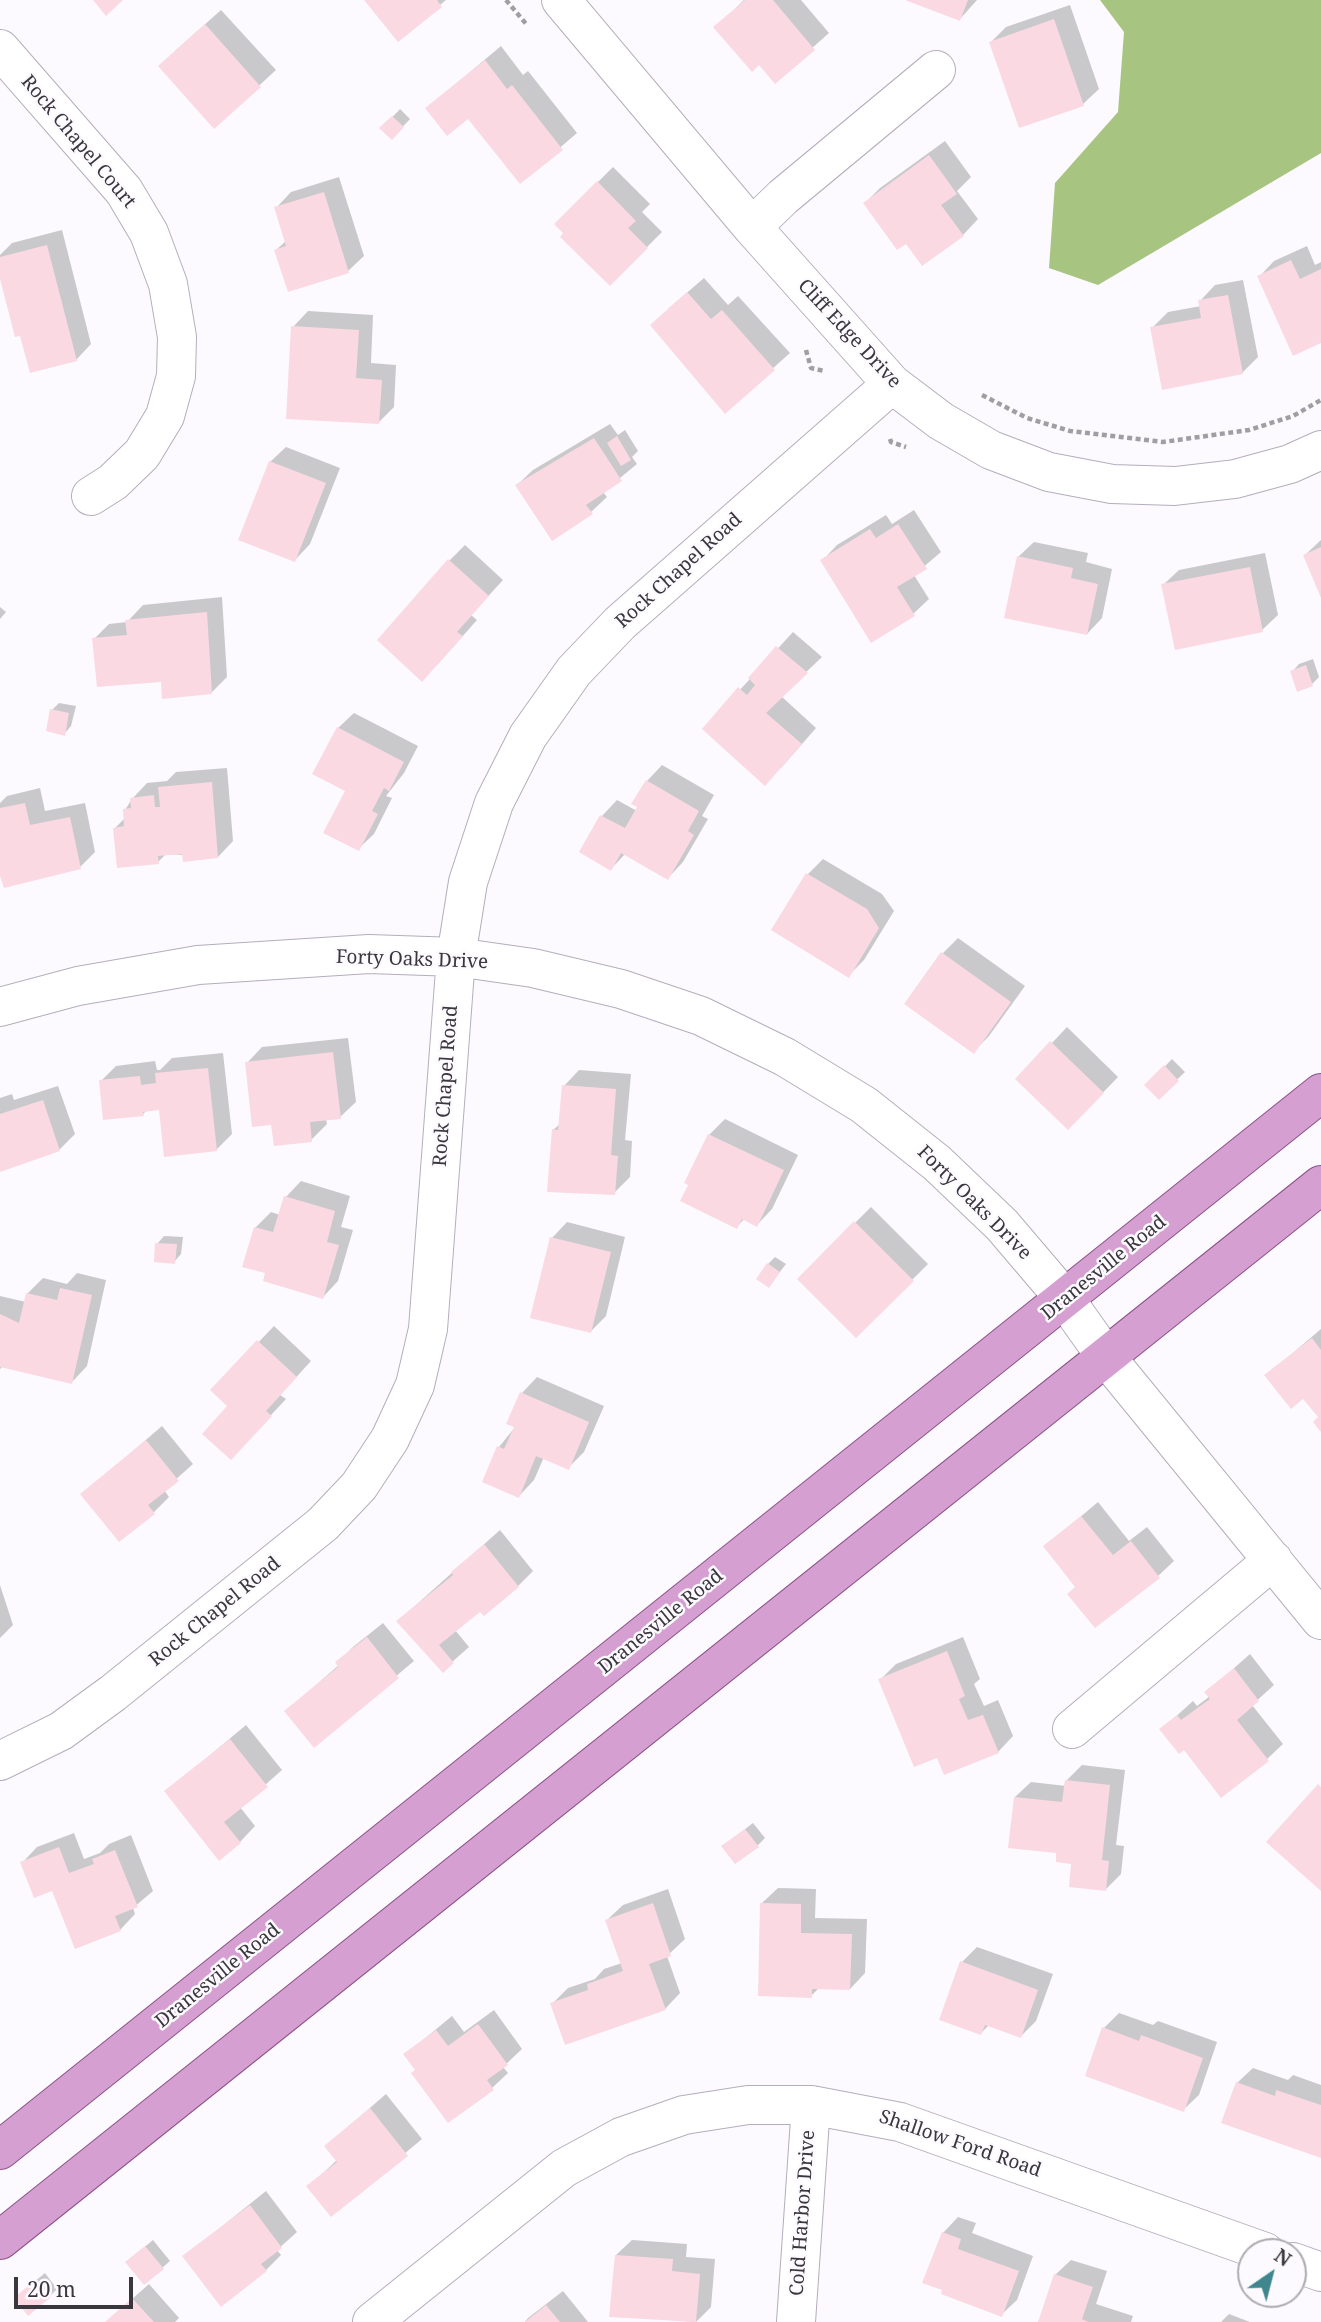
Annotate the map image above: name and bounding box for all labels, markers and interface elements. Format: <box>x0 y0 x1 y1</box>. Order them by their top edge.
street label: Rock Chapel Court <box>16 71 140 213</box>
street label: Cliff Edge Drive <box>793 275 905 393</box>
street label: Rock Chapel Road <box>611 508 747 634</box>
street label: Forty Oaks Drive <box>336 946 488 974</box>
street label: Rock Chapel Road <box>429 1005 463 1167</box>
street label: Forty Oaks Drive <box>912 1141 1036 1265</box>
street label: Dranesville Road <box>1037 1211 1171 1325</box>
street label: Rock Chapel Road <box>145 1552 285 1672</box>
street label: Dranesville Road <box>594 1565 728 1679</box>
street label: Dranesville Road <box>151 1919 285 2033</box>
street label: Shallow Ford Road <box>876 2106 1044 2182</box>
street label: Cold Harbor Drive <box>786 2129 820 2297</box>
north arrow <box>1237 2238 1307 2308</box>
text: N <box>1269 2242 1296 2272</box>
scale bar <box>18 2262 136 2306</box>
text: 20 m <box>27 2275 76 2303</box>

